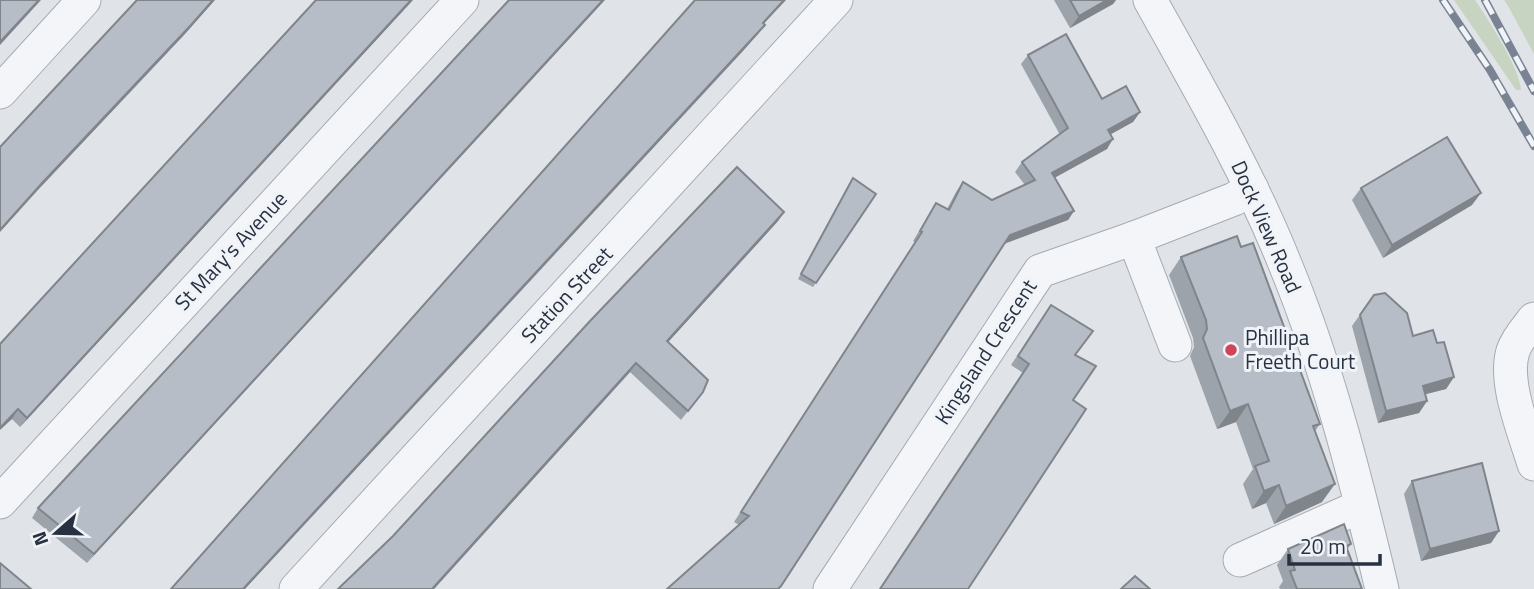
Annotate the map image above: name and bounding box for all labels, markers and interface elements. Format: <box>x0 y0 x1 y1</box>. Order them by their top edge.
street label: Dock View Road <box>1223 155 1310 298</box>
street label: St Mary's Avenue <box>166 183 294 317</box>
street label: Station Street <box>513 238 620 350</box>
street label: Kingsland Crescent <box>926 272 1045 431</box>
place label: Phillipa Freeth Court <box>1245 321 1356 377</box>
marker: Phillipa Freeth Court <box>1223 342 1239 358</box>
north arrow <box>21 498 91 568</box>
scale bar <box>1289 522 1380 566</box>
text: N <box>24 528 55 550</box>
text: 20 m <box>1300 530 1346 562</box>

